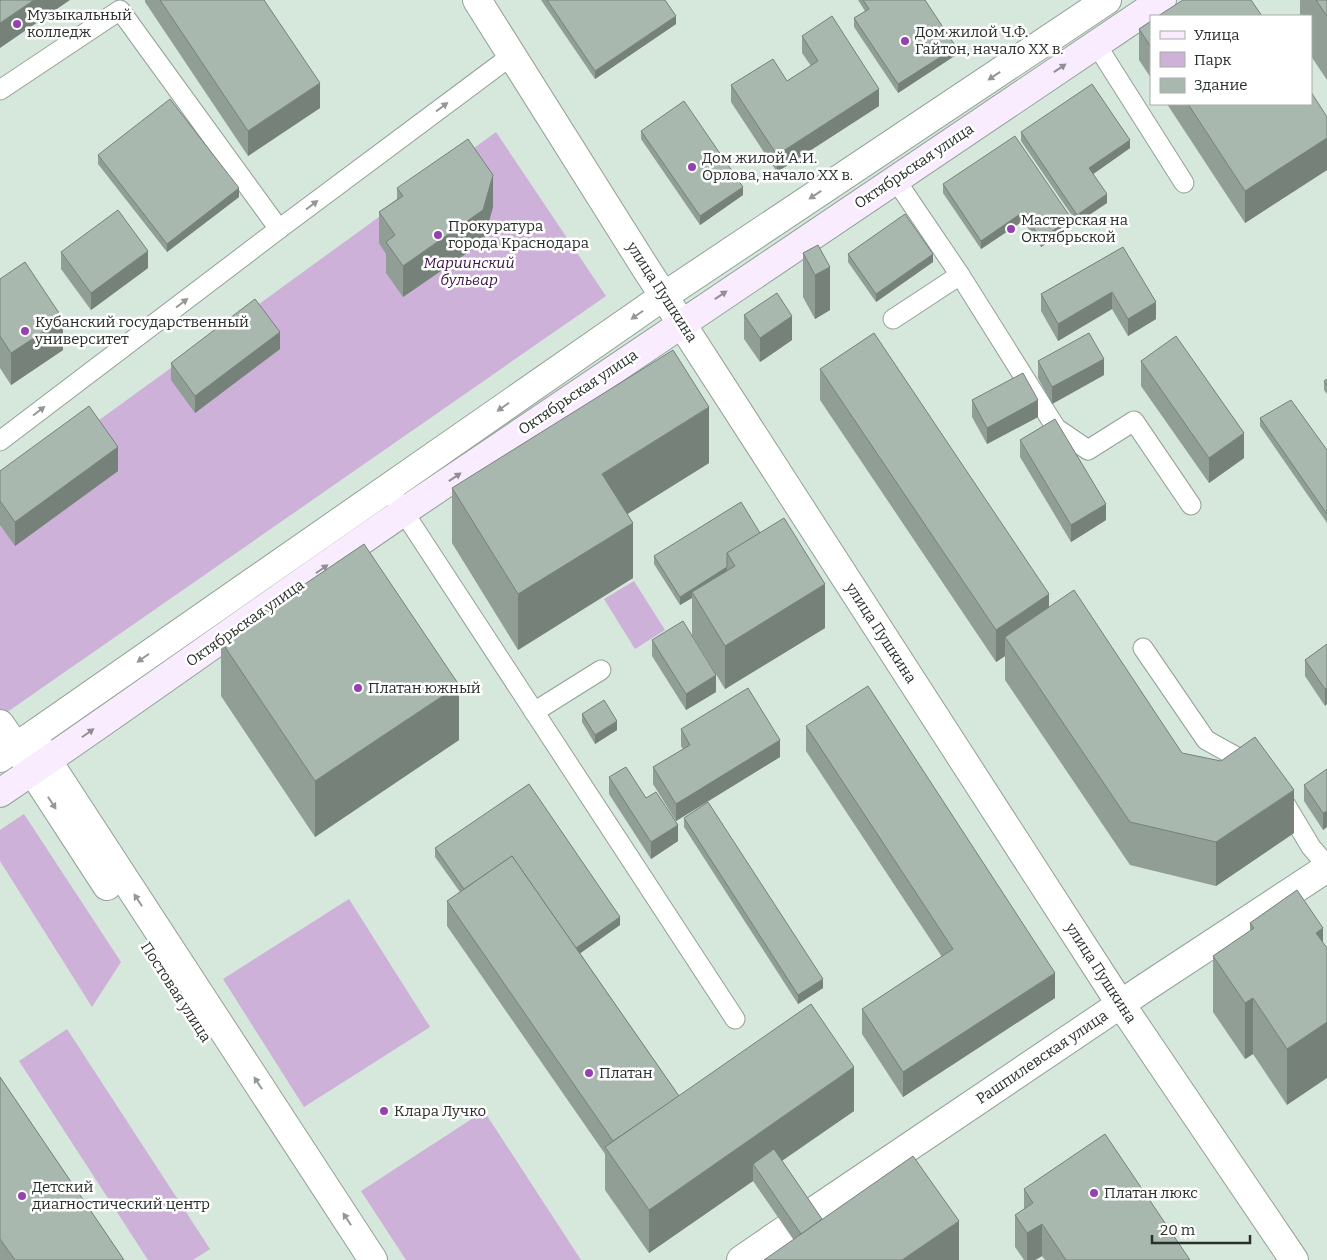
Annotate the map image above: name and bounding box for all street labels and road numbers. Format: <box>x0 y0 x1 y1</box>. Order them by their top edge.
street label: Октябрьская улица <box>851 119 977 213</box>
street label: улица Пушкина <box>622 238 701 346</box>
street label: Октябрьская улица <box>515 345 641 439</box>
street label: Октябрьская улица <box>183 576 307 670</box>
street label: улица Пушкина <box>841 579 920 687</box>
street label: улица Пушкина <box>1061 919 1140 1027</box>
street label: Постовая улица <box>137 939 215 1045</box>
street label: Рашпилевская улица <box>973 1006 1111 1108</box>

